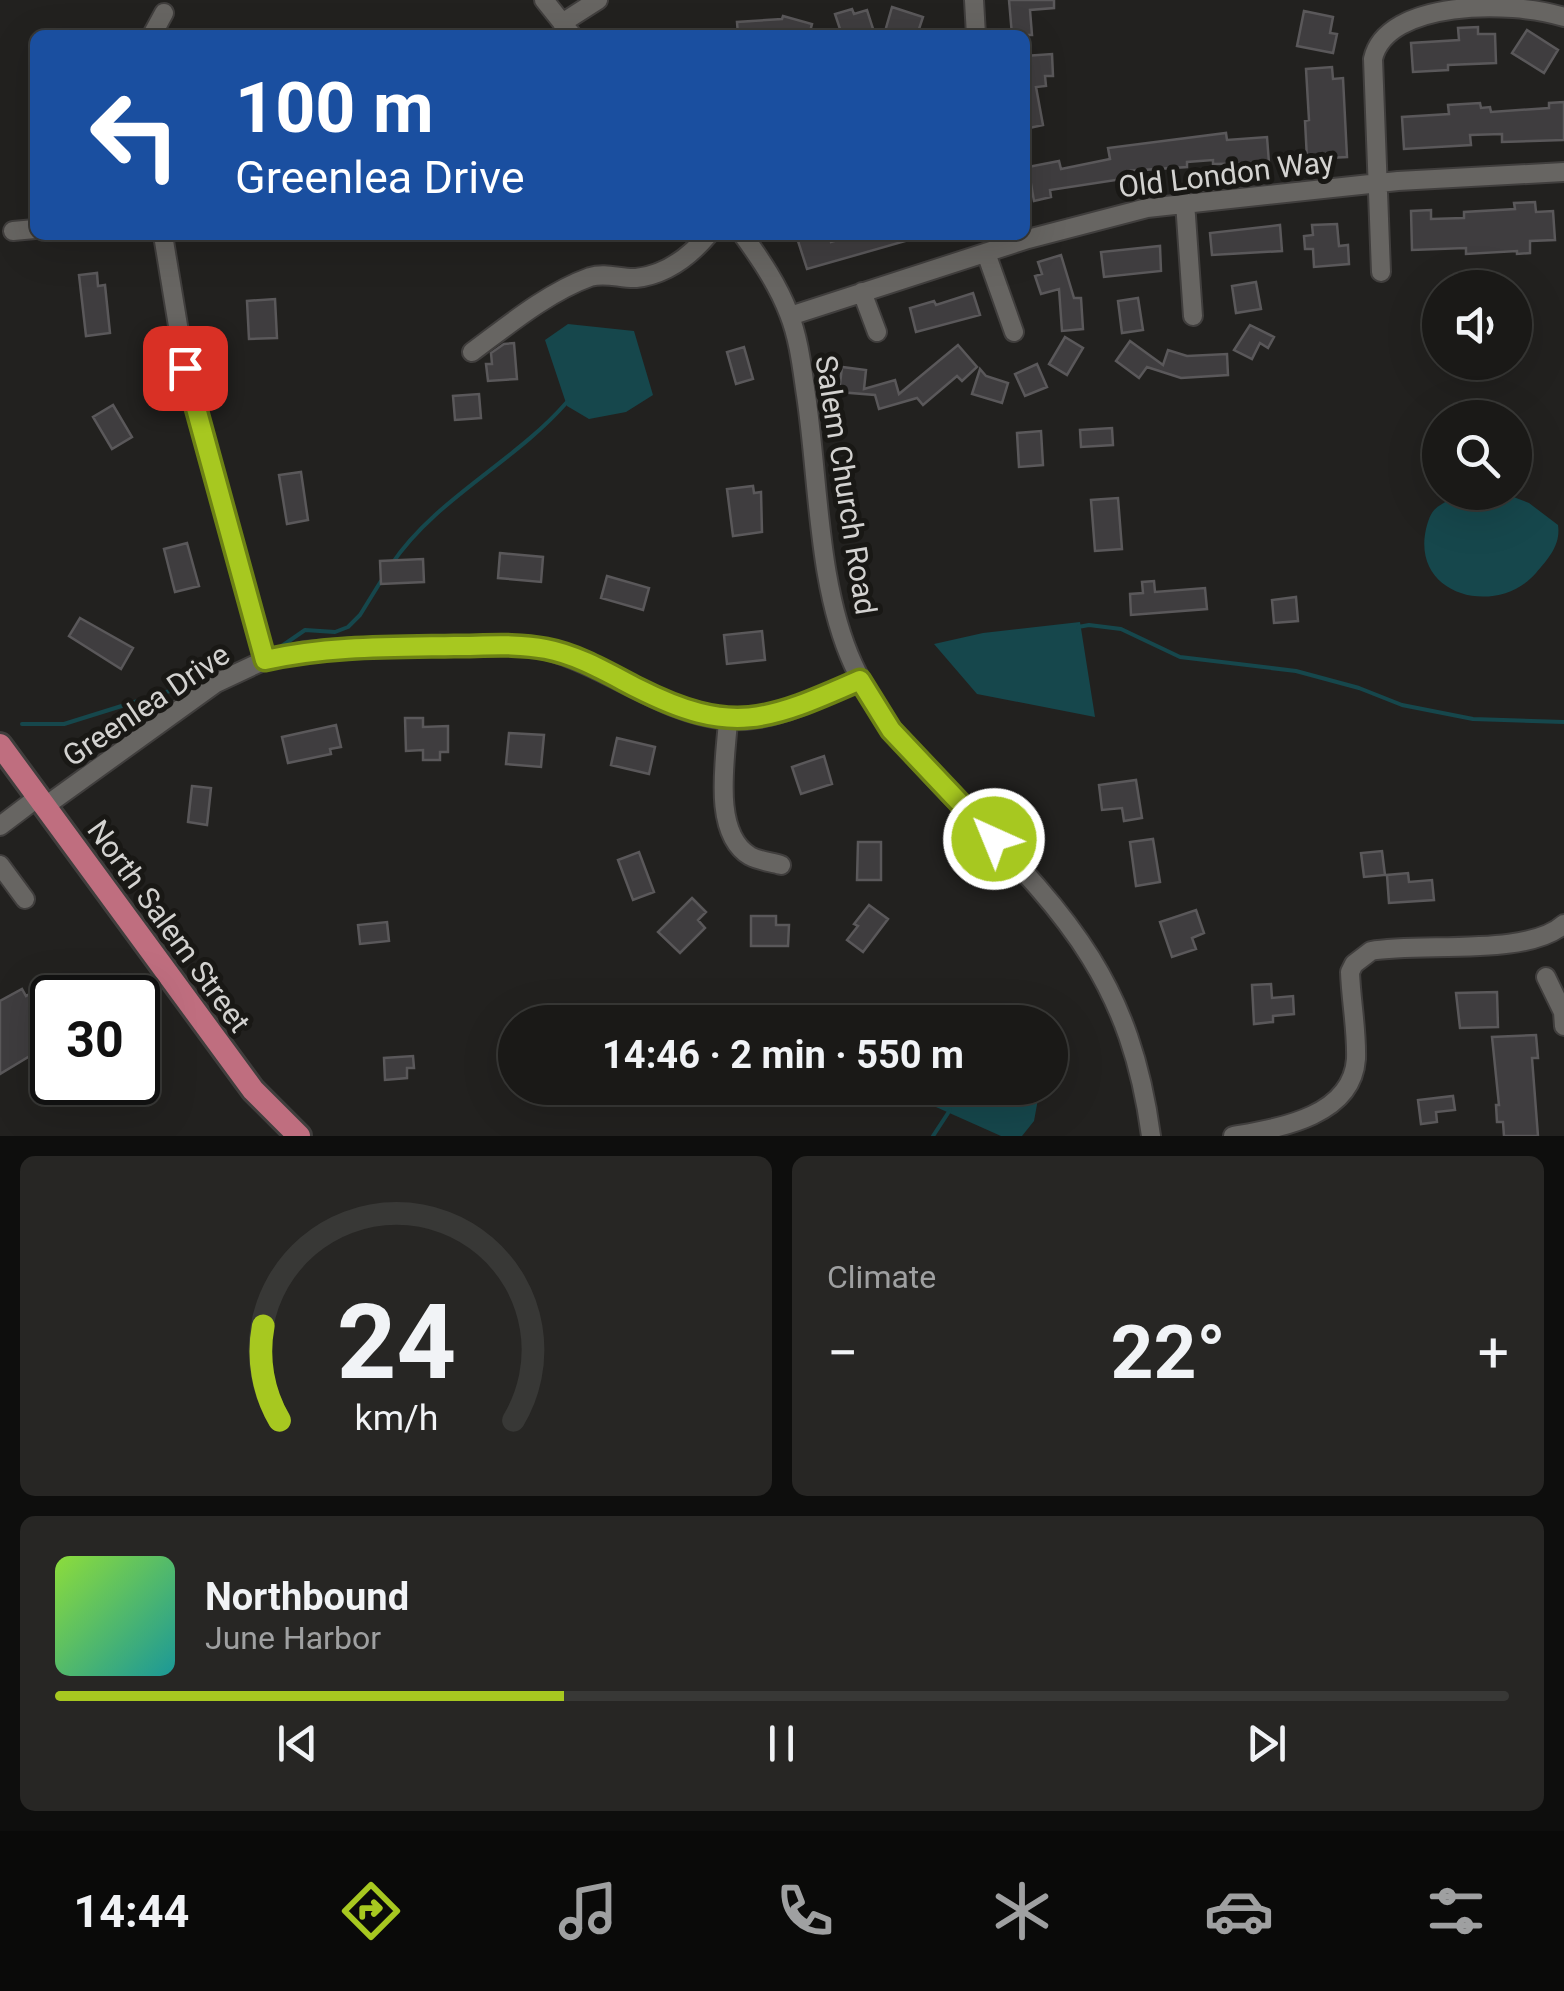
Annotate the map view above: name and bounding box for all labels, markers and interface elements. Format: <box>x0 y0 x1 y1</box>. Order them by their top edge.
text: 100 m <box>235 67 434 149</box>
icon: left <box>70 70 200 200</box>
street label: Old London Way <box>1116 143 1336 205</box>
text: Greenlea Drive <box>235 151 525 204</box>
map controls <box>1422 270 1532 510</box>
button: sound <box>1422 270 1532 380</box>
pin <box>143 326 228 411</box>
icon: arrive <box>158 341 213 396</box>
street label: Salem Church Road <box>808 353 884 617</box>
button: search <box>1422 400 1532 510</box>
street label: Greenlea Drive <box>56 637 236 773</box>
position arrow <box>942 787 1046 891</box>
street label: North Salem Street <box>80 813 258 1039</box>
speed limit sign: 30 <box>30 975 160 1105</box>
text: 14:46 · 2 min · 550 m <box>602 1033 964 1077</box>
text: Climate <box>827 1258 936 1296</box>
text: 24 <box>336 1282 456 1403</box>
text: 22° <box>1110 1308 1226 1396</box>
text: − <box>827 1321 858 1385</box>
text: + <box>1478 1321 1509 1385</box>
text: km/h <box>354 1397 438 1439</box>
text: Northbound <box>205 1575 409 1619</box>
text: June Harbor <box>205 1619 381 1657</box>
icon: previous <box>270 1716 325 1771</box>
icon: pause <box>754 1716 809 1771</box>
icon: next <box>1239 1716 1294 1771</box>
icon: directions <box>336 1876 406 1946</box>
icon: music <box>553 1876 623 1946</box>
icon: phone <box>770 1876 840 1946</box>
icon: climate <box>987 1876 1057 1946</box>
icon: car <box>1204 1876 1274 1946</box>
icon: filters <box>1421 1876 1491 1946</box>
text: 14:44 <box>73 1885 189 1938</box>

